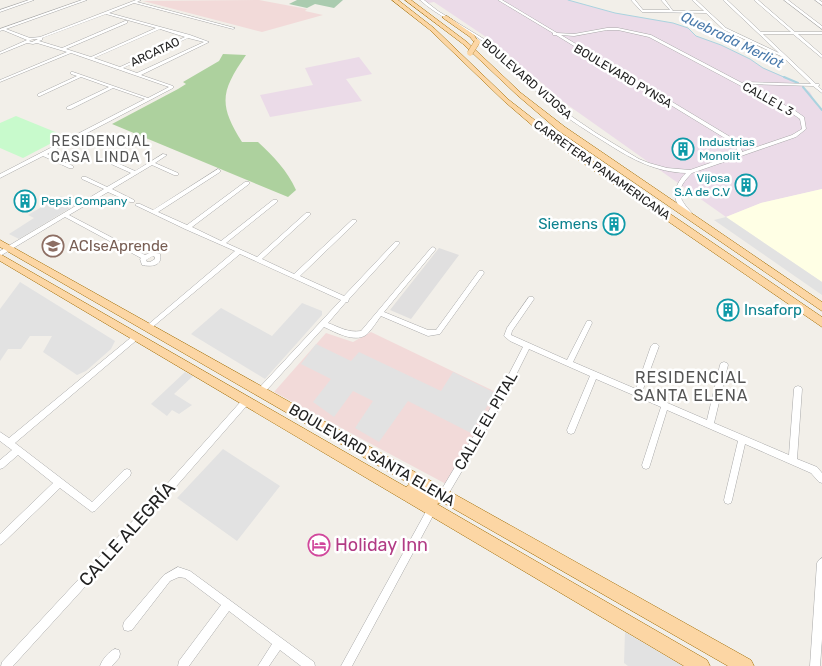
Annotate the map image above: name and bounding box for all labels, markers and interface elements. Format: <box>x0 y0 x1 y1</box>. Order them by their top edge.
water label: Quebrada Merliot <box>678 8 787 72</box>
street label: ARCATAO <box>128 34 182 70</box>
street label: BOULEVARD VIJOSA <box>479 36 575 122</box>
street label: BOULEVARD PYNSA <box>571 41 675 111</box>
street label: CALLE L 3 <box>740 79 796 119</box>
street label: CARRETERA PANAMERICANA <box>531 117 673 223</box>
district label: RESIDENCIAL CASA LINDA 1 <box>51 133 151 166</box>
place label: Industrias Monolit <box>699 135 755 163</box>
building icon: Industrias Monolit <box>671 137 695 161</box>
place label: Vijosa S.A de C.V <box>674 171 730 199</box>
building icon: Vijosa S.A de C.V <box>734 173 758 197</box>
building icon: Pepsi Company <box>13 189 37 213</box>
place label: Pepsi Company <box>41 194 128 208</box>
building icon: Siemens <box>602 212 626 236</box>
place label: Siemens <box>538 215 598 233</box>
school or university icon: ACIseAprende <box>41 234 65 258</box>
place label: ACIseAprende <box>69 237 168 255</box>
building icon: Insaforp <box>716 298 740 322</box>
place label: Insaforp <box>744 301 802 319</box>
street label: CALLE EL PITAL <box>451 368 522 473</box>
district label: RESIDENCIAL SANTA ELENA <box>633 368 749 405</box>
street label: BOULEVARD SANTA ELENA <box>286 400 458 510</box>
street label: CALLE ALEGRÍA <box>74 477 180 591</box>
hotel icon: Holiday Inn <box>307 533 331 557</box>
place label: Holiday Inn <box>335 534 428 556</box>

